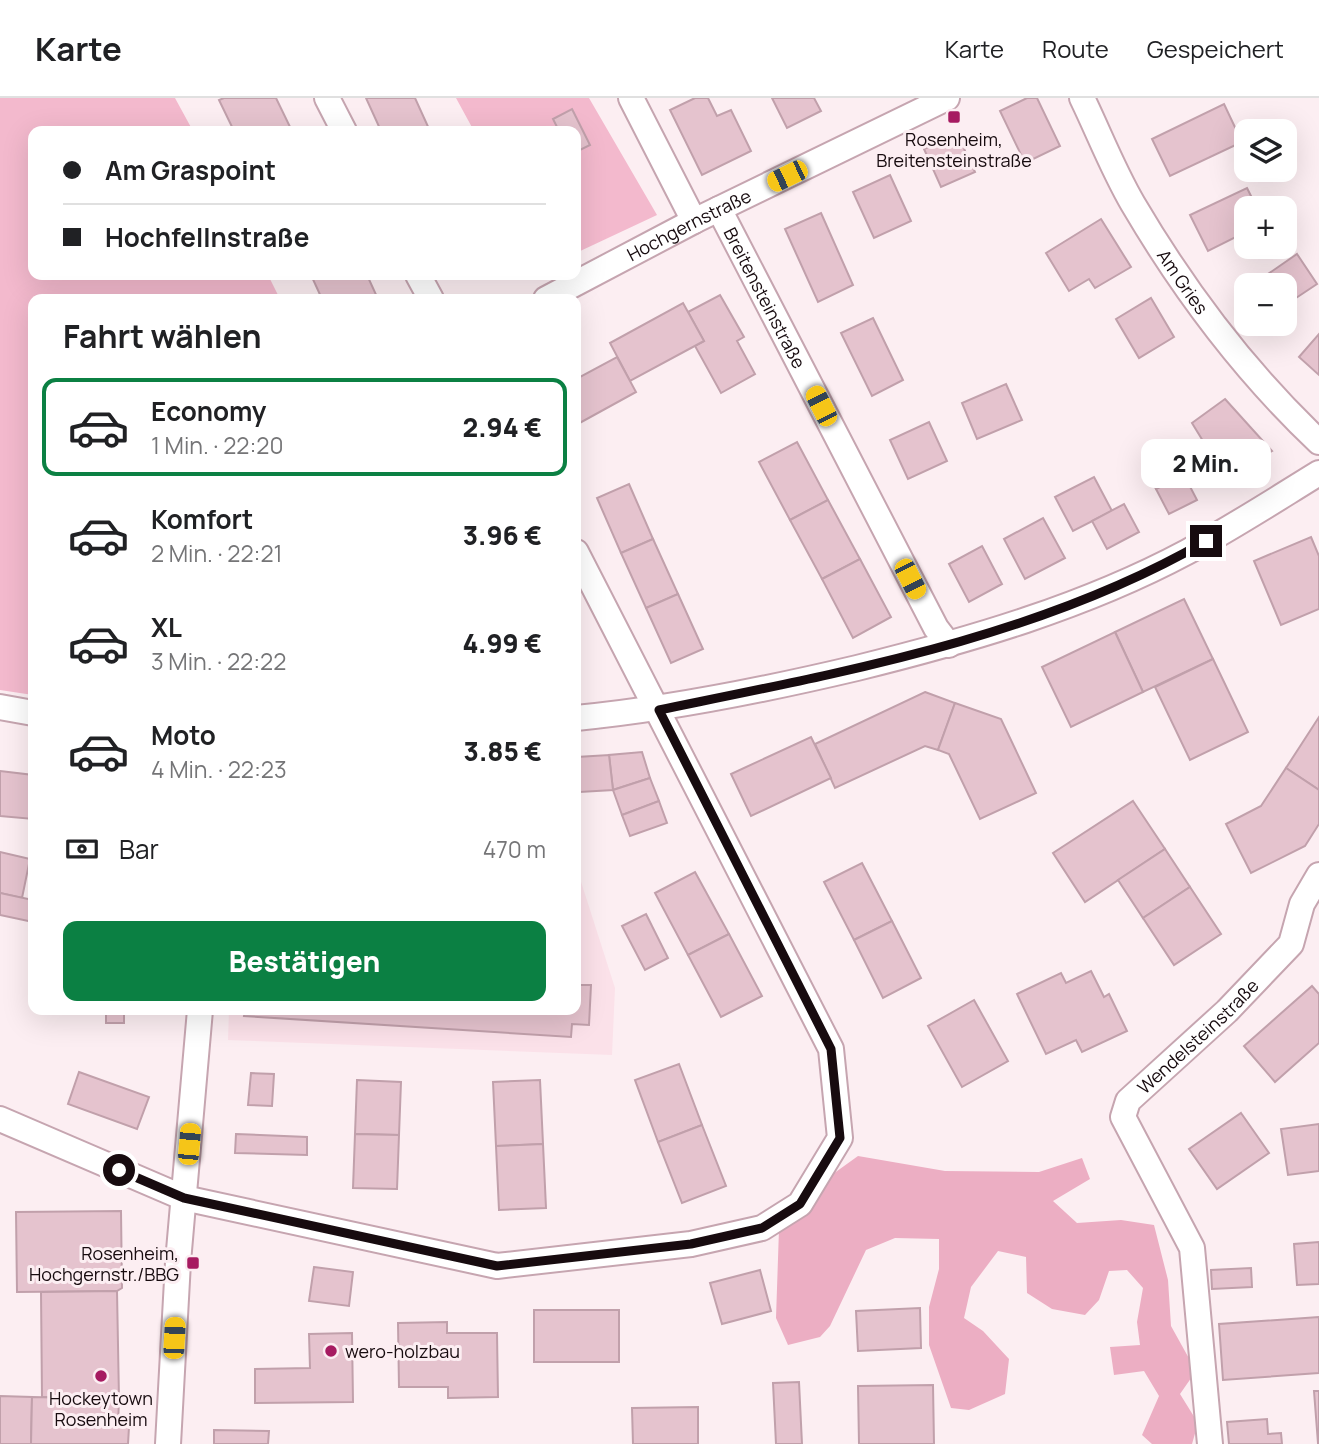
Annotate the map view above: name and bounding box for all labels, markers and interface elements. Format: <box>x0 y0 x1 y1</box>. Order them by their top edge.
text: Karte <box>35 26 122 71</box>
text: Karte <box>945 32 1004 65</box>
text: Route <box>1042 32 1109 65</box>
text: Gespeichert <box>1147 32 1284 65</box>
marker: Rosenheim, Breitensteinstraße <box>946 109 962 125</box>
map controls <box>1234 119 1297 336</box>
button: layers <box>1234 119 1297 182</box>
place label: Rosenheim, Breitensteinstraße <box>876 127 1032 172</box>
text: Am Graspoint <box>105 152 276 188</box>
car <box>764 157 811 195</box>
street label: Hochgernstraße <box>623 183 755 266</box>
button: + <box>1234 196 1297 259</box>
text: Hochfellnstraße <box>105 219 309 255</box>
street label: Breitensteinstraße <box>719 223 811 372</box>
street label: Am Gries <box>1152 245 1214 319</box>
button: − <box>1234 273 1297 336</box>
text: Fahrt wählen <box>63 314 262 358</box>
car <box>803 383 840 429</box>
text: Economy <box>151 393 266 429</box>
icon: car <box>67 396 130 459</box>
text: 2.94 € <box>463 409 542 445</box>
text: 1 Min. · 22:20 <box>151 429 283 461</box>
callout: 2 Min. <box>1141 440 1271 488</box>
text: 2 Min. <box>1172 447 1240 479</box>
text: Komfort <box>151 501 253 537</box>
icon: car <box>67 504 130 567</box>
text: 3.96 € <box>463 517 542 553</box>
route end <box>1190 525 1222 557</box>
text: 2 Min. · 22:21 <box>151 537 283 569</box>
car <box>892 556 929 602</box>
text: XL <box>151 609 182 645</box>
icon: car <box>67 612 130 675</box>
text: 4.99 € <box>463 625 542 661</box>
text: 3 Min. · 22:22 <box>151 645 286 677</box>
text: Moto <box>151 717 216 753</box>
icon: car <box>67 720 130 783</box>
text: 3.85 € <box>464 733 542 769</box>
text: 4 Min. · 22:23 <box>151 753 287 785</box>
icon: cash <box>63 830 101 868</box>
text: Bar <box>119 831 159 867</box>
text: 470 m <box>483 833 546 865</box>
button: Bestätigen <box>63 921 546 1001</box>
street label: Wendelsteinstraße <box>1132 973 1264 1099</box>
car <box>177 1122 202 1166</box>
route start <box>103 1154 135 1186</box>
place label: Rosenheim, Hochgernstr./BBG <box>29 1241 179 1286</box>
marker: Rosenheim, Hochgernstr./BBG <box>185 1255 201 1271</box>
car <box>163 1316 186 1360</box>
place label: wero-holzbau <box>345 1339 460 1363</box>
marker: wero-holzbau <box>323 1343 339 1359</box>
marker: Hockeytown Rosenheim <box>93 1368 109 1384</box>
place label: Hockeytown Rosenheim <box>49 1386 153 1431</box>

